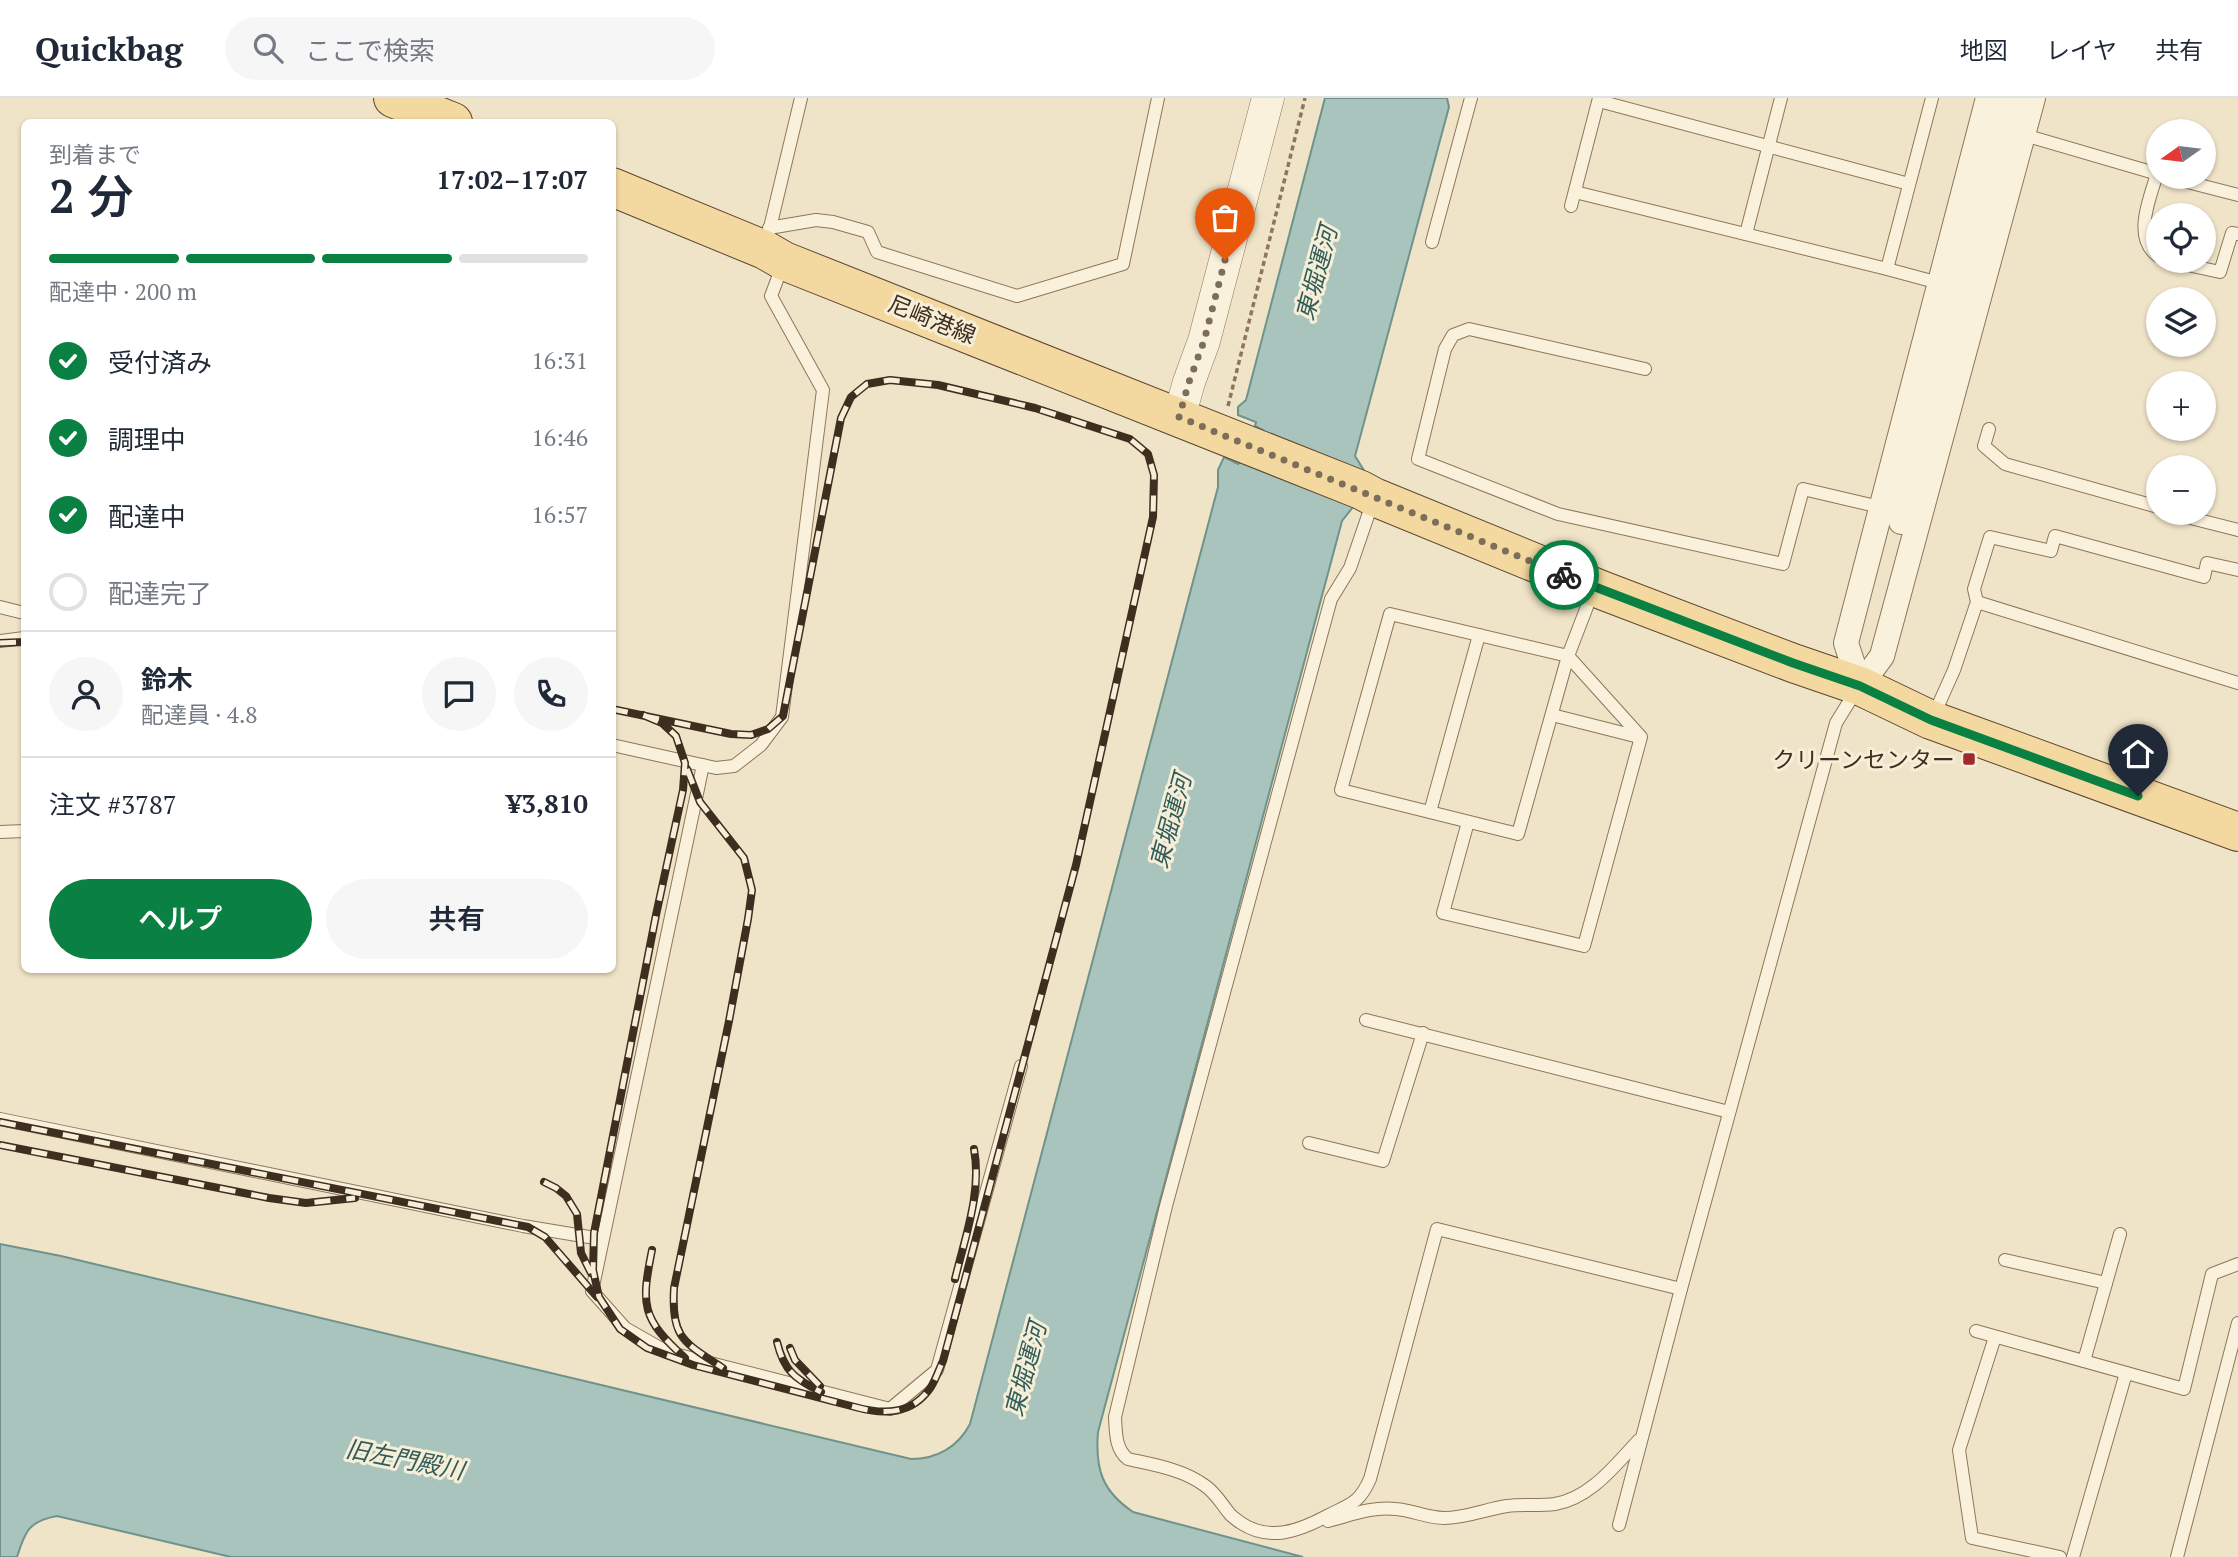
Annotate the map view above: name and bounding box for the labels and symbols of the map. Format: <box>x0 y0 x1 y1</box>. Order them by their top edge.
north arrow <box>2146 119 2216 189</box>
pin <box>1195 188 1255 260</box>
water label: 東堀運河 <box>1288 219 1345 324</box>
street label: 尼崎港線 <box>884 287 980 351</box>
courier <box>1529 540 1599 610</box>
pin <box>2108 724 2168 796</box>
place label: クリーンセンター <box>1772 744 1955 775</box>
marker: クリーンセンター <box>1961 751 1977 767</box>
water label: 東堀運河 <box>1142 767 1199 872</box>
water label: 東堀運河 <box>997 1315 1054 1420</box>
water label: 旧左門殿川 <box>343 1432 470 1487</box>

